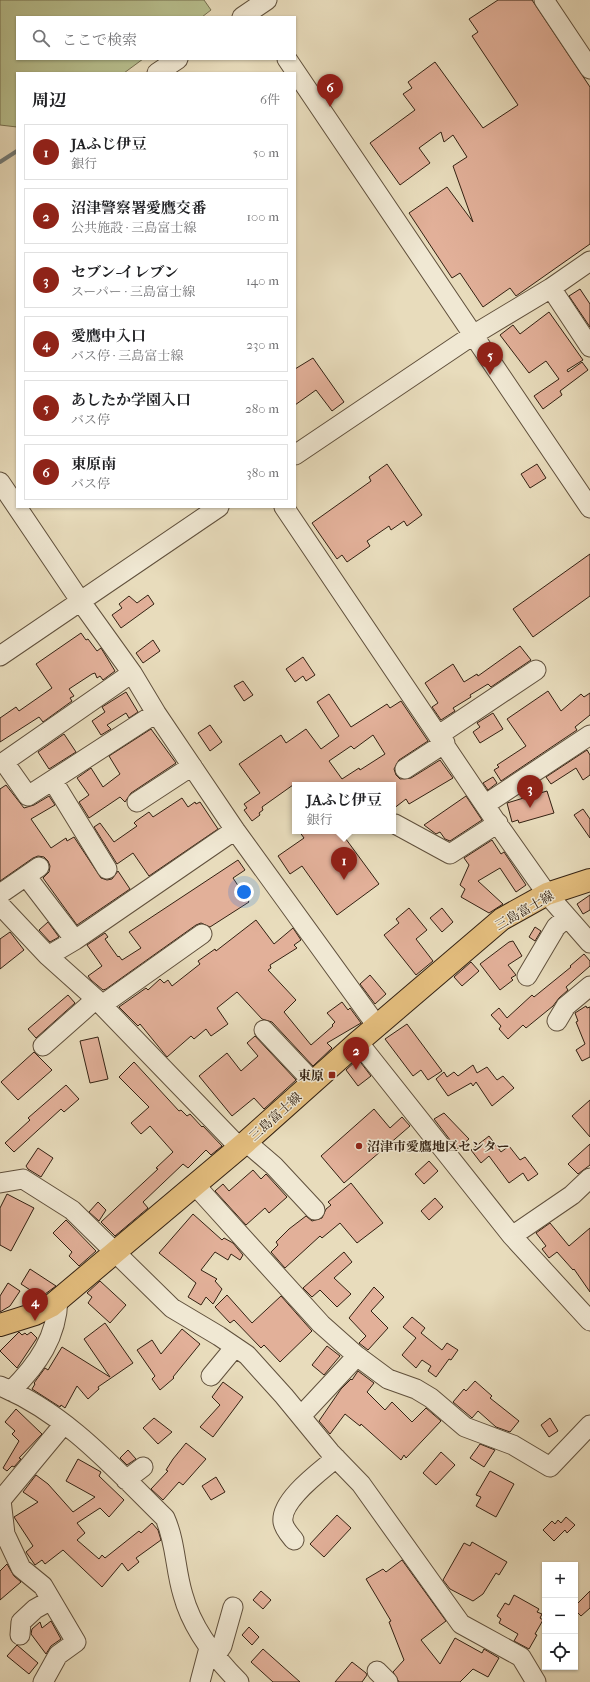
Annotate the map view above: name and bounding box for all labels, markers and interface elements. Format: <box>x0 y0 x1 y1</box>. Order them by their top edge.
search box <box>16 16 296 60</box>
icon: search <box>30 27 52 49</box>
text: ここで検索 <box>62 31 137 49</box>
pin: 6 <box>317 74 343 107</box>
text: 周辺 <box>32 90 66 110</box>
text: 6件 <box>260 92 280 107</box>
text: JAふじ伊豆 <box>71 135 146 153</box>
text: 1 <box>44 145 48 160</box>
text: 50 m <box>253 145 279 160</box>
text: 銀行 <box>71 156 97 171</box>
text: 沼津警察署愛鷹交番 <box>71 199 206 217</box>
text: 2 <box>43 209 49 224</box>
text: 100 m <box>246 209 279 224</box>
text: 公共施設 · 三島富士線 <box>71 220 196 235</box>
text: セブン-イレブン <box>71 263 179 281</box>
text: 3 <box>43 273 49 288</box>
text: 140 m <box>246 273 279 288</box>
text: スーパー · 三島富士線 <box>71 284 195 299</box>
text: 愛鷹中入口 <box>71 327 146 345</box>
text: 4 <box>42 337 50 352</box>
text: 230 m <box>246 337 279 352</box>
pin: 5 <box>477 342 503 375</box>
text: バス停 · 三島富士線 <box>71 348 183 363</box>
text: あしたか学園入口 <box>71 391 191 409</box>
text: 5 <box>43 401 49 416</box>
text: 280 m <box>245 401 279 416</box>
text: バス停 <box>71 412 110 427</box>
text: 東原南 <box>71 455 116 473</box>
text: 6 <box>42 465 50 480</box>
text: 380 m <box>246 465 279 480</box>
text: バス停 <box>71 476 110 491</box>
pin: 3 <box>517 775 543 808</box>
popup <box>292 782 396 834</box>
text: JAふじ伊豆 <box>306 791 382 809</box>
text: 銀行 <box>306 812 332 827</box>
pin: 1 <box>331 847 357 880</box>
your location <box>234 882 254 902</box>
street label: 三島富士線 <box>492 888 556 933</box>
pin: 2 <box>343 1037 369 1070</box>
place label: 東原 <box>298 1068 324 1083</box>
marker: 東原 <box>327 1070 337 1080</box>
street label: 三島富士線 <box>246 1089 305 1144</box>
place label: 沼津市愛鷹地区センター <box>367 1139 509 1154</box>
marker: 沼津市愛鷹地区センター <box>354 1141 364 1151</box>
pin: 4 <box>22 1288 48 1321</box>
map controls <box>542 1562 578 1670</box>
button: + <box>542 1562 578 1598</box>
button: − <box>542 1598 578 1634</box>
button: locate <box>542 1634 578 1670</box>

